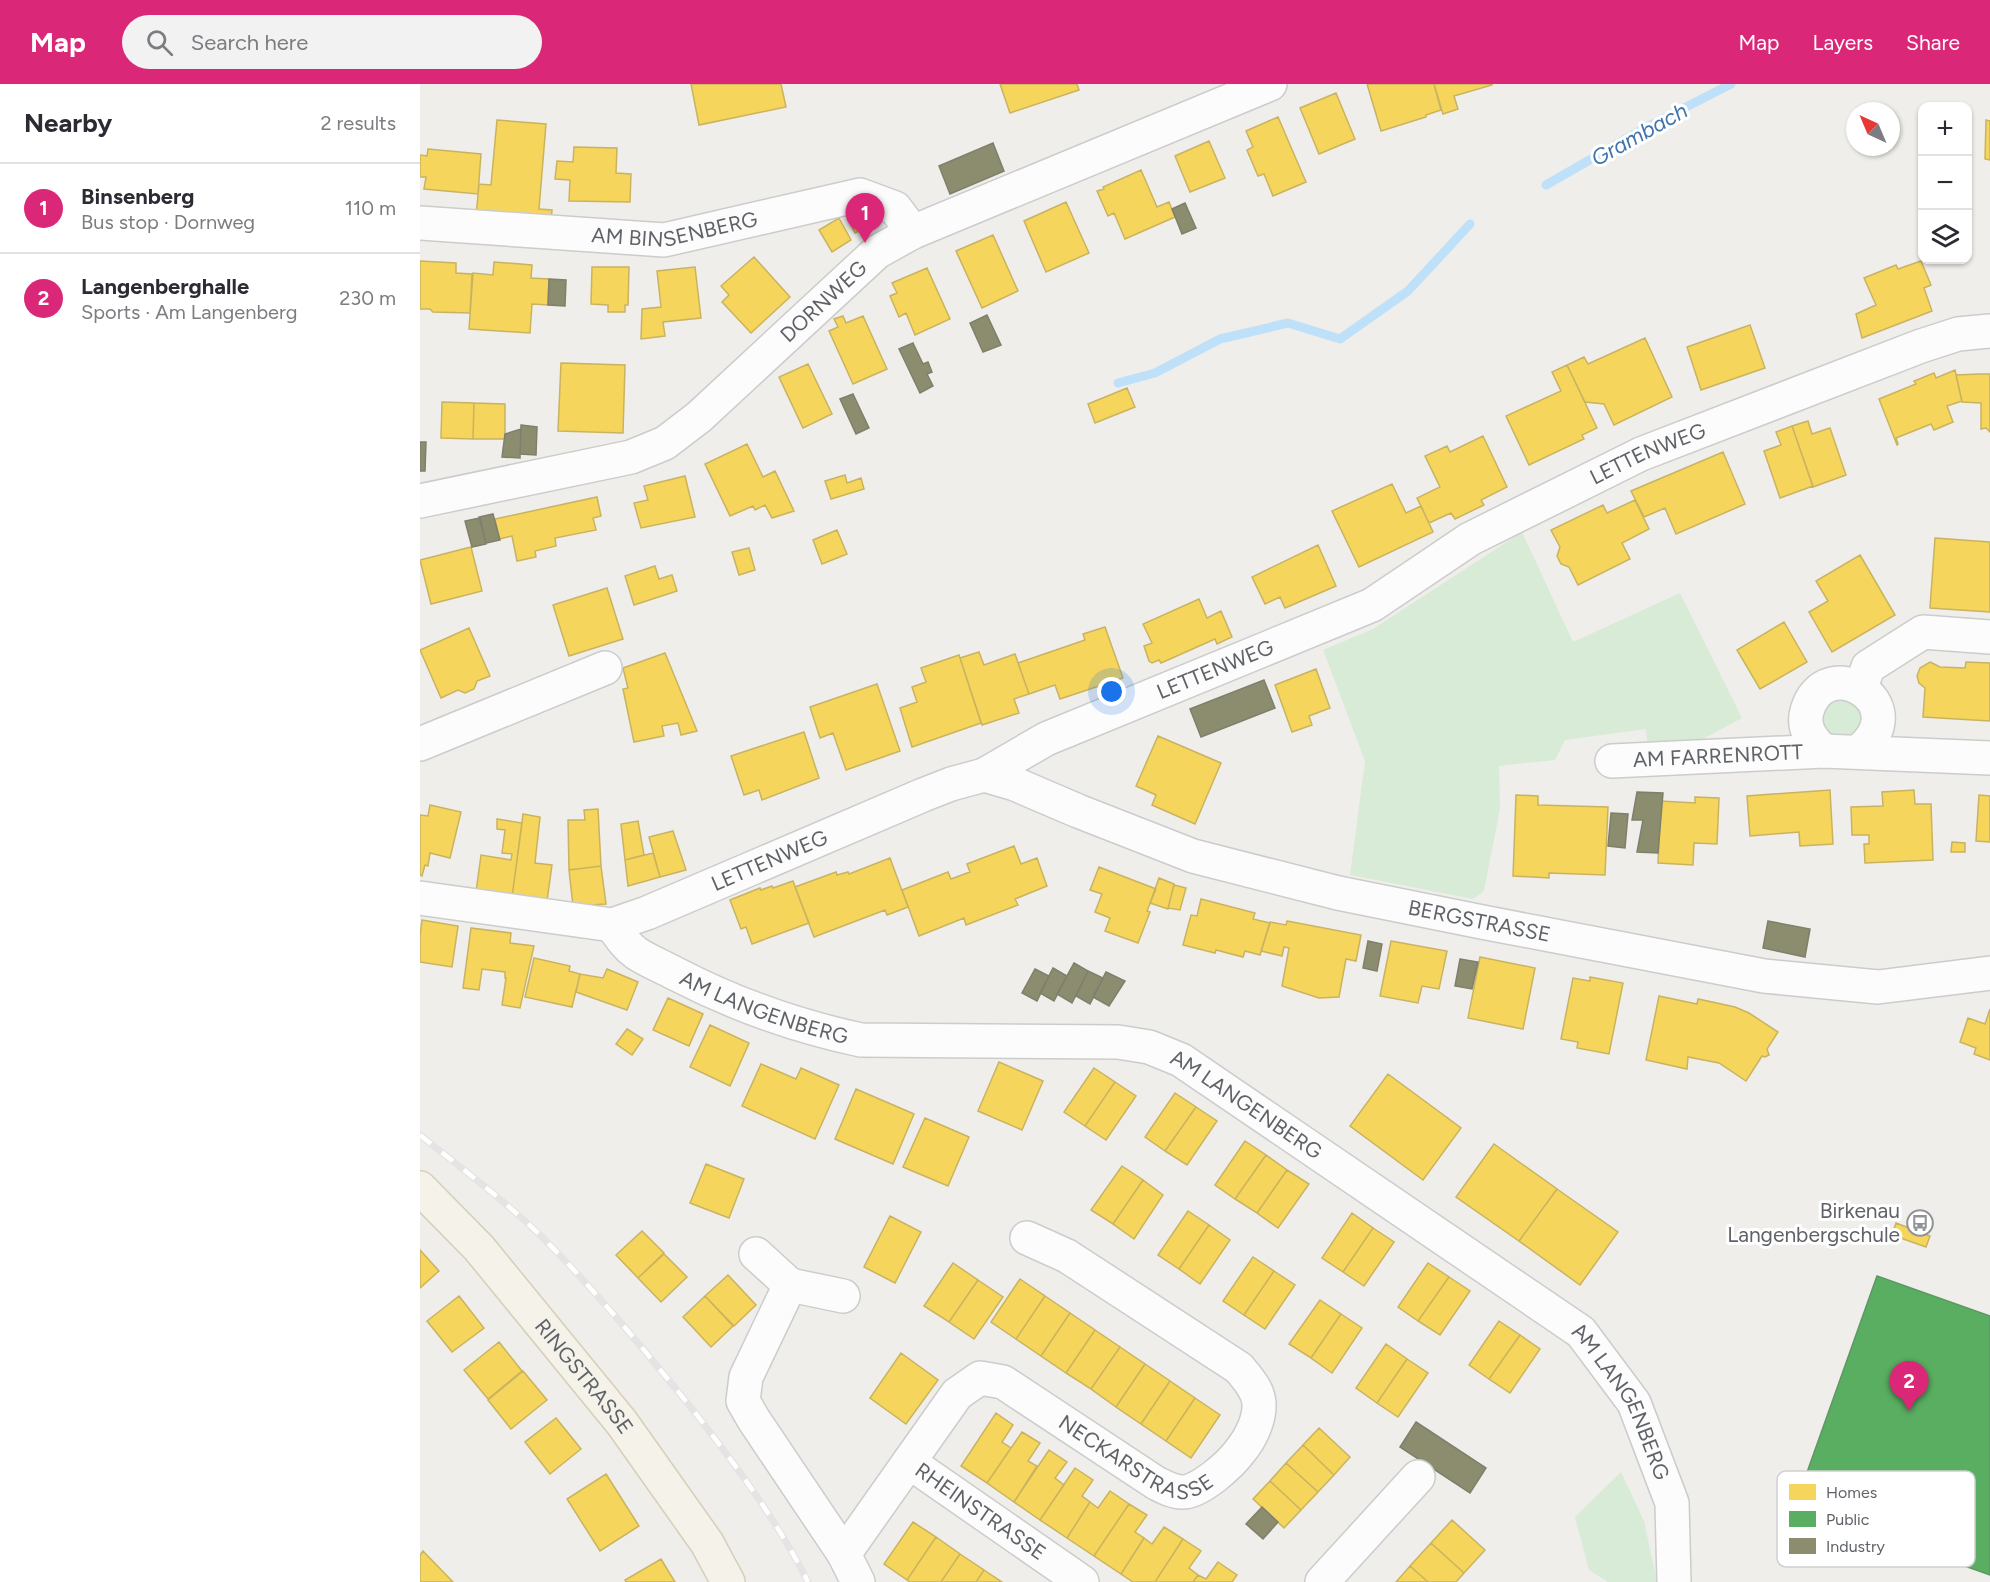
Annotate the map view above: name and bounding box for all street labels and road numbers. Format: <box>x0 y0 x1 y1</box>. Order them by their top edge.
street label: AM BINSENBERG <box>591 206 760 252</box>
street label: DORNWEG <box>775 255 872 347</box>
street label: LETTENWEG <box>1585 417 1709 489</box>
street label: LETTENWEG <box>1153 634 1277 704</box>
street label: AM FARRENROTT <box>1632 739 1804 772</box>
street label: LETTENWEG <box>707 824 831 896</box>
street label: BERGSTRASSE <box>1406 894 1553 947</box>
street label: AM LANGENBERG <box>676 965 851 1049</box>
street label: AM LANGENBERG <box>1167 1044 1327 1164</box>
street label: RINGSTRASSE <box>530 1314 639 1438</box>
street label: AM LANGENBERG <box>1568 1317 1675 1483</box>
street label: NECKARSTRASSE <box>1054 1409 1218 1504</box>
street label: RHEINSTRASSE <box>911 1457 1051 1565</box>

